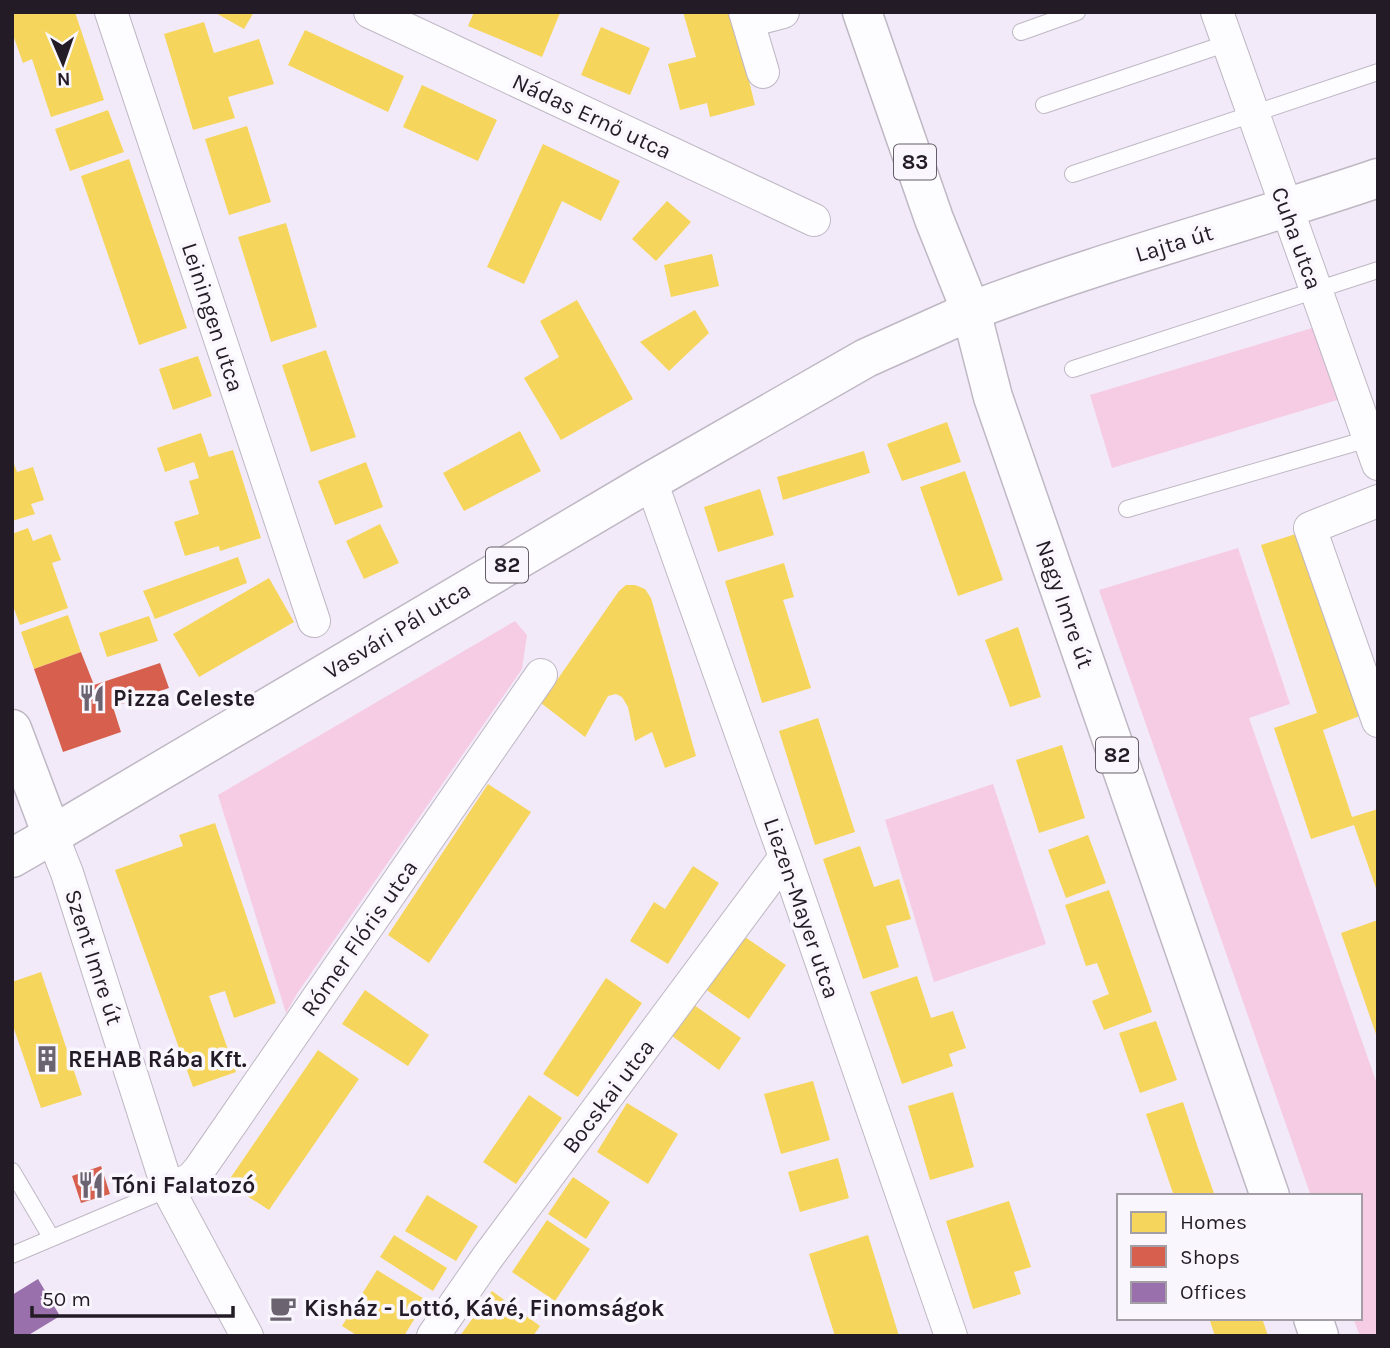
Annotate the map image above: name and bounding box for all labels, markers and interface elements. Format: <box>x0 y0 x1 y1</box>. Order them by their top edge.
north arrow <box>28 28 98 98</box>
text: N <box>56 68 71 90</box>
street label: Nádas Ernő utca <box>508 68 676 165</box>
road number: 83 <box>894 144 936 180</box>
street label: Cuha utca <box>1266 183 1328 293</box>
street label: Lajta út <box>1132 219 1217 268</box>
street label: Leiningen utca <box>176 239 249 395</box>
street label: Nagy Imre út <box>1030 536 1099 672</box>
road number: 82 <box>486 548 528 582</box>
street label: Vasvári Pál utca <box>319 576 475 685</box>
restaurant icon: Pizza Celeste <box>77 683 107 713</box>
place label: Pizza Celeste <box>113 685 255 712</box>
road number: 82 <box>1096 738 1138 772</box>
street label: Liezen-Mayer utca <box>758 814 845 1002</box>
street label: Rómer Flóris utca <box>295 855 423 1022</box>
street label: Szent Imre út <box>59 886 128 1029</box>
street label: Bocskai utca <box>557 1034 660 1159</box>
building icon: REHAB Rába Kft. <box>32 1044 62 1074</box>
place label: REHAB Rába Kft. <box>68 1046 247 1073</box>
restaurant icon: Tóni Falatozó <box>76 1170 106 1200</box>
place label: Tóni Falatozó <box>112 1172 255 1199</box>
legend <box>1117 1194 1362 1320</box>
text: Homes <box>1180 1210 1247 1234</box>
text: Shops <box>1180 1245 1240 1269</box>
scale bar <box>32 1274 233 1318</box>
text: Offices <box>1180 1280 1247 1304</box>
text: 50 m <box>42 1287 91 1311</box>
cafe icon: Kisház - Lottó, Kávé, Finomságok <box>268 1293 298 1323</box>
place label: Kisház - Lottó, Kávé, Finomságok <box>304 1295 665 1322</box>

